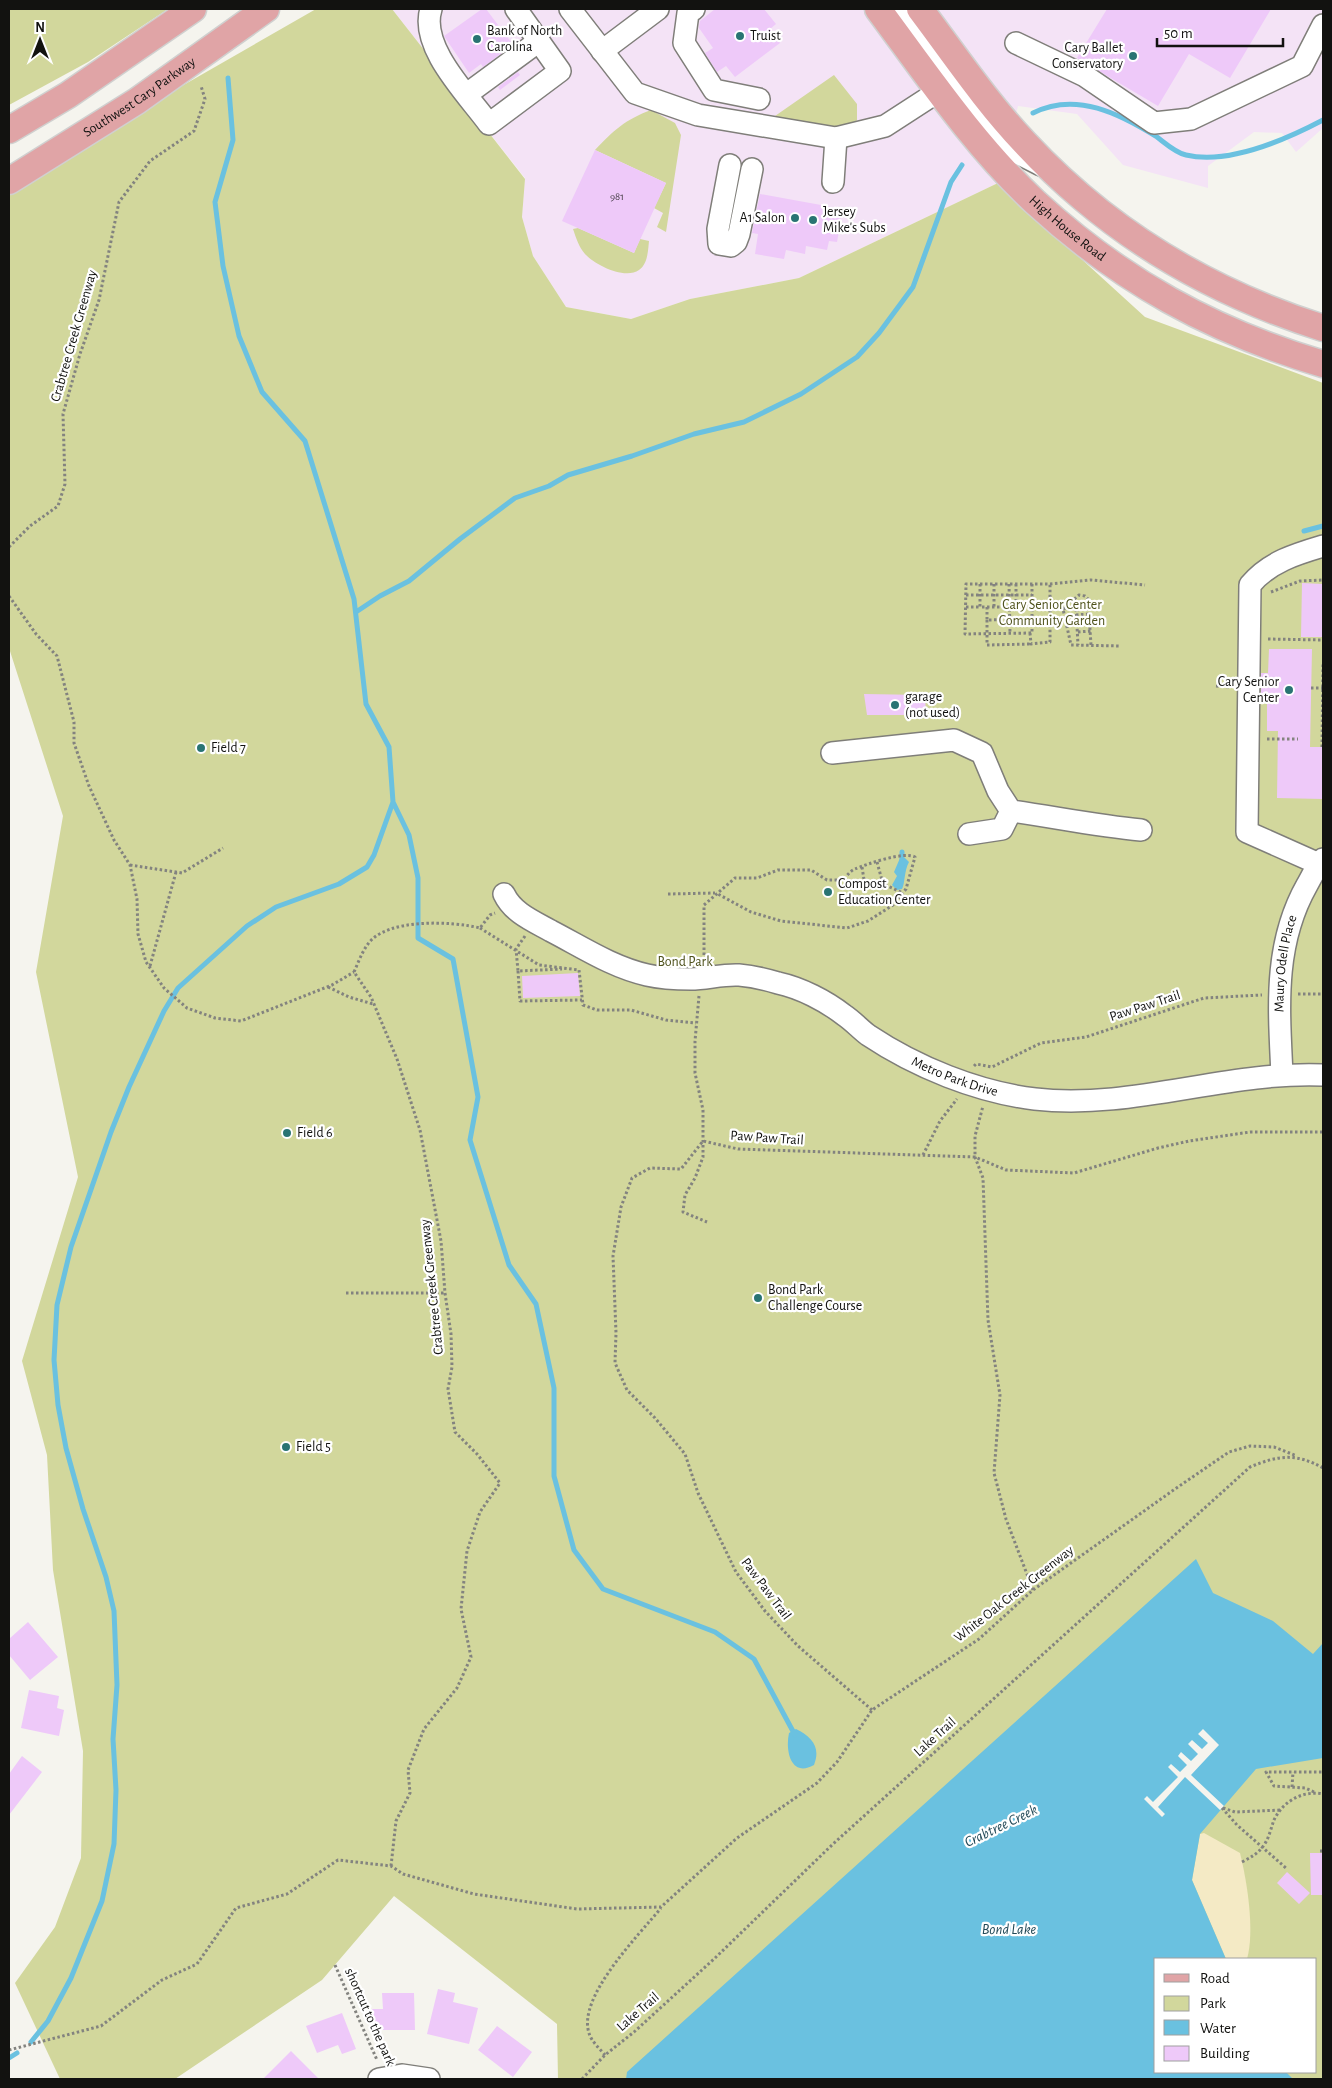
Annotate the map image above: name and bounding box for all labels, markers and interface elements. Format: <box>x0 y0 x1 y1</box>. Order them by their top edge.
north arrow <box>15 15 65 65</box>
scale bar <box>1157 15 1283 47</box>
text: N <box>35 21 45 35</box>
place label: Bank of North Carolina <box>487 24 562 54</box>
text: 50 m <box>1164 26 1193 41</box>
place label: Truist <box>750 29 781 43</box>
marker: Truist <box>734 30 746 42</box>
marker: Bank of North Carolina <box>471 33 483 45</box>
place label: Cary Ballet Conservatory <box>1052 41 1124 71</box>
marker: Cary Ballet Conservatory <box>1127 50 1139 62</box>
street label: Southwest Cary Parkway <box>81 55 198 140</box>
house number: 981 <box>610 191 624 202</box>
street label: High House Road <box>1026 193 1108 264</box>
place label: Jersey Mike's Subs <box>823 205 886 235</box>
place label: A1 Salon <box>740 211 785 225</box>
marker: A1 Salon <box>789 212 801 224</box>
marker: Jersey Mike's Subs <box>807 214 819 226</box>
street label: Crabtree Creek Greenway <box>48 269 100 403</box>
park label: Cary Senior Center Community Garden <box>999 598 1105 628</box>
place label: Cary Senior Center <box>1218 675 1279 705</box>
marker: Cary Senior Center <box>1283 684 1295 696</box>
place label: garage (not used) <box>905 690 960 720</box>
marker: garage (not used) <box>889 699 901 711</box>
place label: Field 7 <box>211 741 246 755</box>
marker: Field 7 <box>195 742 207 754</box>
place label: Compost Education Center <box>838 877 931 907</box>
marker: Compost Education Center <box>822 886 834 898</box>
street label: Maury Odell Place <box>1273 913 1300 1012</box>
park label: Bond Park <box>657 955 713 969</box>
street label: Paw Paw Trail <box>1108 988 1182 1024</box>
street label: Metro Park Drive <box>909 1054 999 1099</box>
place label: Field 6 <box>297 1126 333 1140</box>
marker: Field 6 <box>281 1127 293 1139</box>
street label: Paw Paw Trail <box>730 1128 804 1148</box>
street label: Crabtree Creek Greenway <box>418 1218 446 1356</box>
place label: Bond Park Challenge Course <box>768 1283 862 1313</box>
marker: Bond Park Challenge Course <box>752 1292 764 1304</box>
place label: Field 5 <box>296 1440 331 1454</box>
marker: Field 5 <box>280 1441 292 1453</box>
street label: White Oak Creek Greenway <box>952 1543 1076 1645</box>
street label: Paw Paw Trail <box>738 1555 794 1623</box>
street label: Lake Trail <box>911 1715 959 1759</box>
water label: Crabtree Creek <box>962 1802 1040 1850</box>
water label: Bond Lake <box>982 1922 1037 1937</box>
legend <box>1154 1958 1317 2073</box>
street label: shortcut to the park <box>342 1966 398 2069</box>
text: Road <box>1200 1971 1230 1986</box>
street label: Lake Trail <box>614 1990 662 2034</box>
text: Park <box>1200 1996 1226 2011</box>
text: Water <box>1200 2021 1236 2036</box>
text: Building <box>1200 2046 1250 2061</box>

